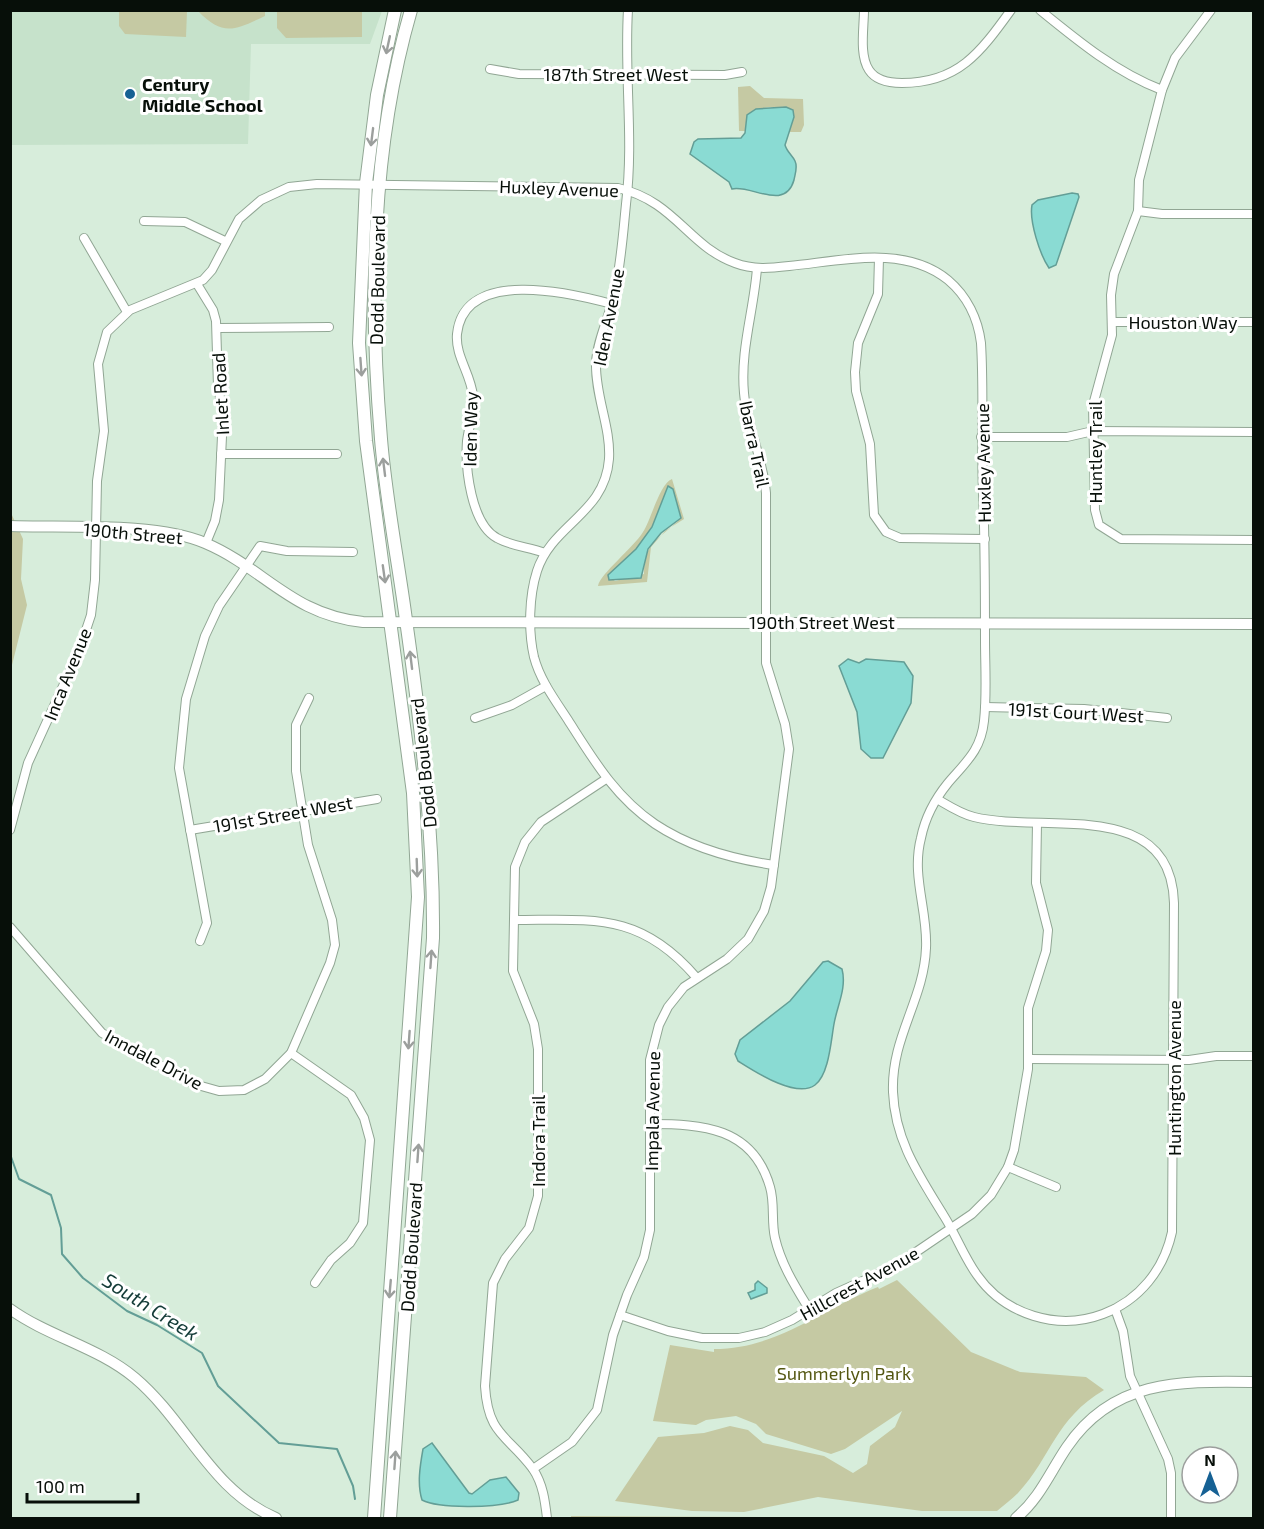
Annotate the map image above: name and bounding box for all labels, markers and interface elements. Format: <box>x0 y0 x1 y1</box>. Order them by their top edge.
one-way arrow <box>381 35 393 54</box>
street label: 187th Street West <box>544 63 689 85</box>
place label: Century Middle School <box>142 73 263 116</box>
marker: Century Middle School <box>123 87 137 101</box>
one-way arrow <box>366 127 377 146</box>
street label: Huxley Avenue <box>499 175 619 201</box>
street label: Dodd Boulevard <box>365 215 389 345</box>
street label: Iden Avenue <box>588 266 628 368</box>
street label: Houston Way <box>1128 311 1238 333</box>
street label: Inlet Road <box>207 352 233 436</box>
one-way arrow <box>355 357 366 377</box>
street label: Iden Way <box>458 391 482 467</box>
street label: Ibarra Trail <box>735 398 775 490</box>
street label: Huntley Trail <box>1084 400 1106 503</box>
street label: Huxley Avenue <box>971 403 995 523</box>
one-way arrow <box>379 458 390 477</box>
street label: 190th Street <box>82 518 184 548</box>
one-way arrow <box>379 563 390 583</box>
street label: 190th Street West <box>749 611 895 633</box>
street label: Inca Avenue <box>38 625 96 723</box>
one-way arrow <box>405 651 416 671</box>
street label: Dodd Boulevard <box>405 697 441 829</box>
street label: 191st Court West <box>1008 697 1144 727</box>
street label: 191st Street West <box>212 791 354 837</box>
one-way arrow <box>411 857 423 877</box>
one-way arrow <box>426 949 437 969</box>
street label: Huntington Avenue <box>1163 1000 1185 1156</box>
street label: Inndale Drive <box>101 1024 207 1094</box>
one-way arrow <box>403 1029 414 1049</box>
street label: Impala Avenue <box>640 1051 664 1171</box>
street label: Indora Trail <box>527 1094 549 1187</box>
one-way arrow <box>413 1144 424 1164</box>
street label: Dodd Boulevard <box>395 1181 427 1313</box>
street label: Hillcrest Avenue <box>796 1241 922 1325</box>
water label: South Creek <box>99 1267 203 1345</box>
one-way arrow <box>384 1279 395 1299</box>
park label: Summerlyn Park <box>777 1362 911 1384</box>
north arrow <box>1180 1445 1240 1505</box>
text: N <box>1204 1450 1216 1469</box>
one-way arrow <box>390 1451 401 1471</box>
scale bar <box>27 1466 138 1504</box>
text: 100 m <box>36 1475 85 1497</box>

